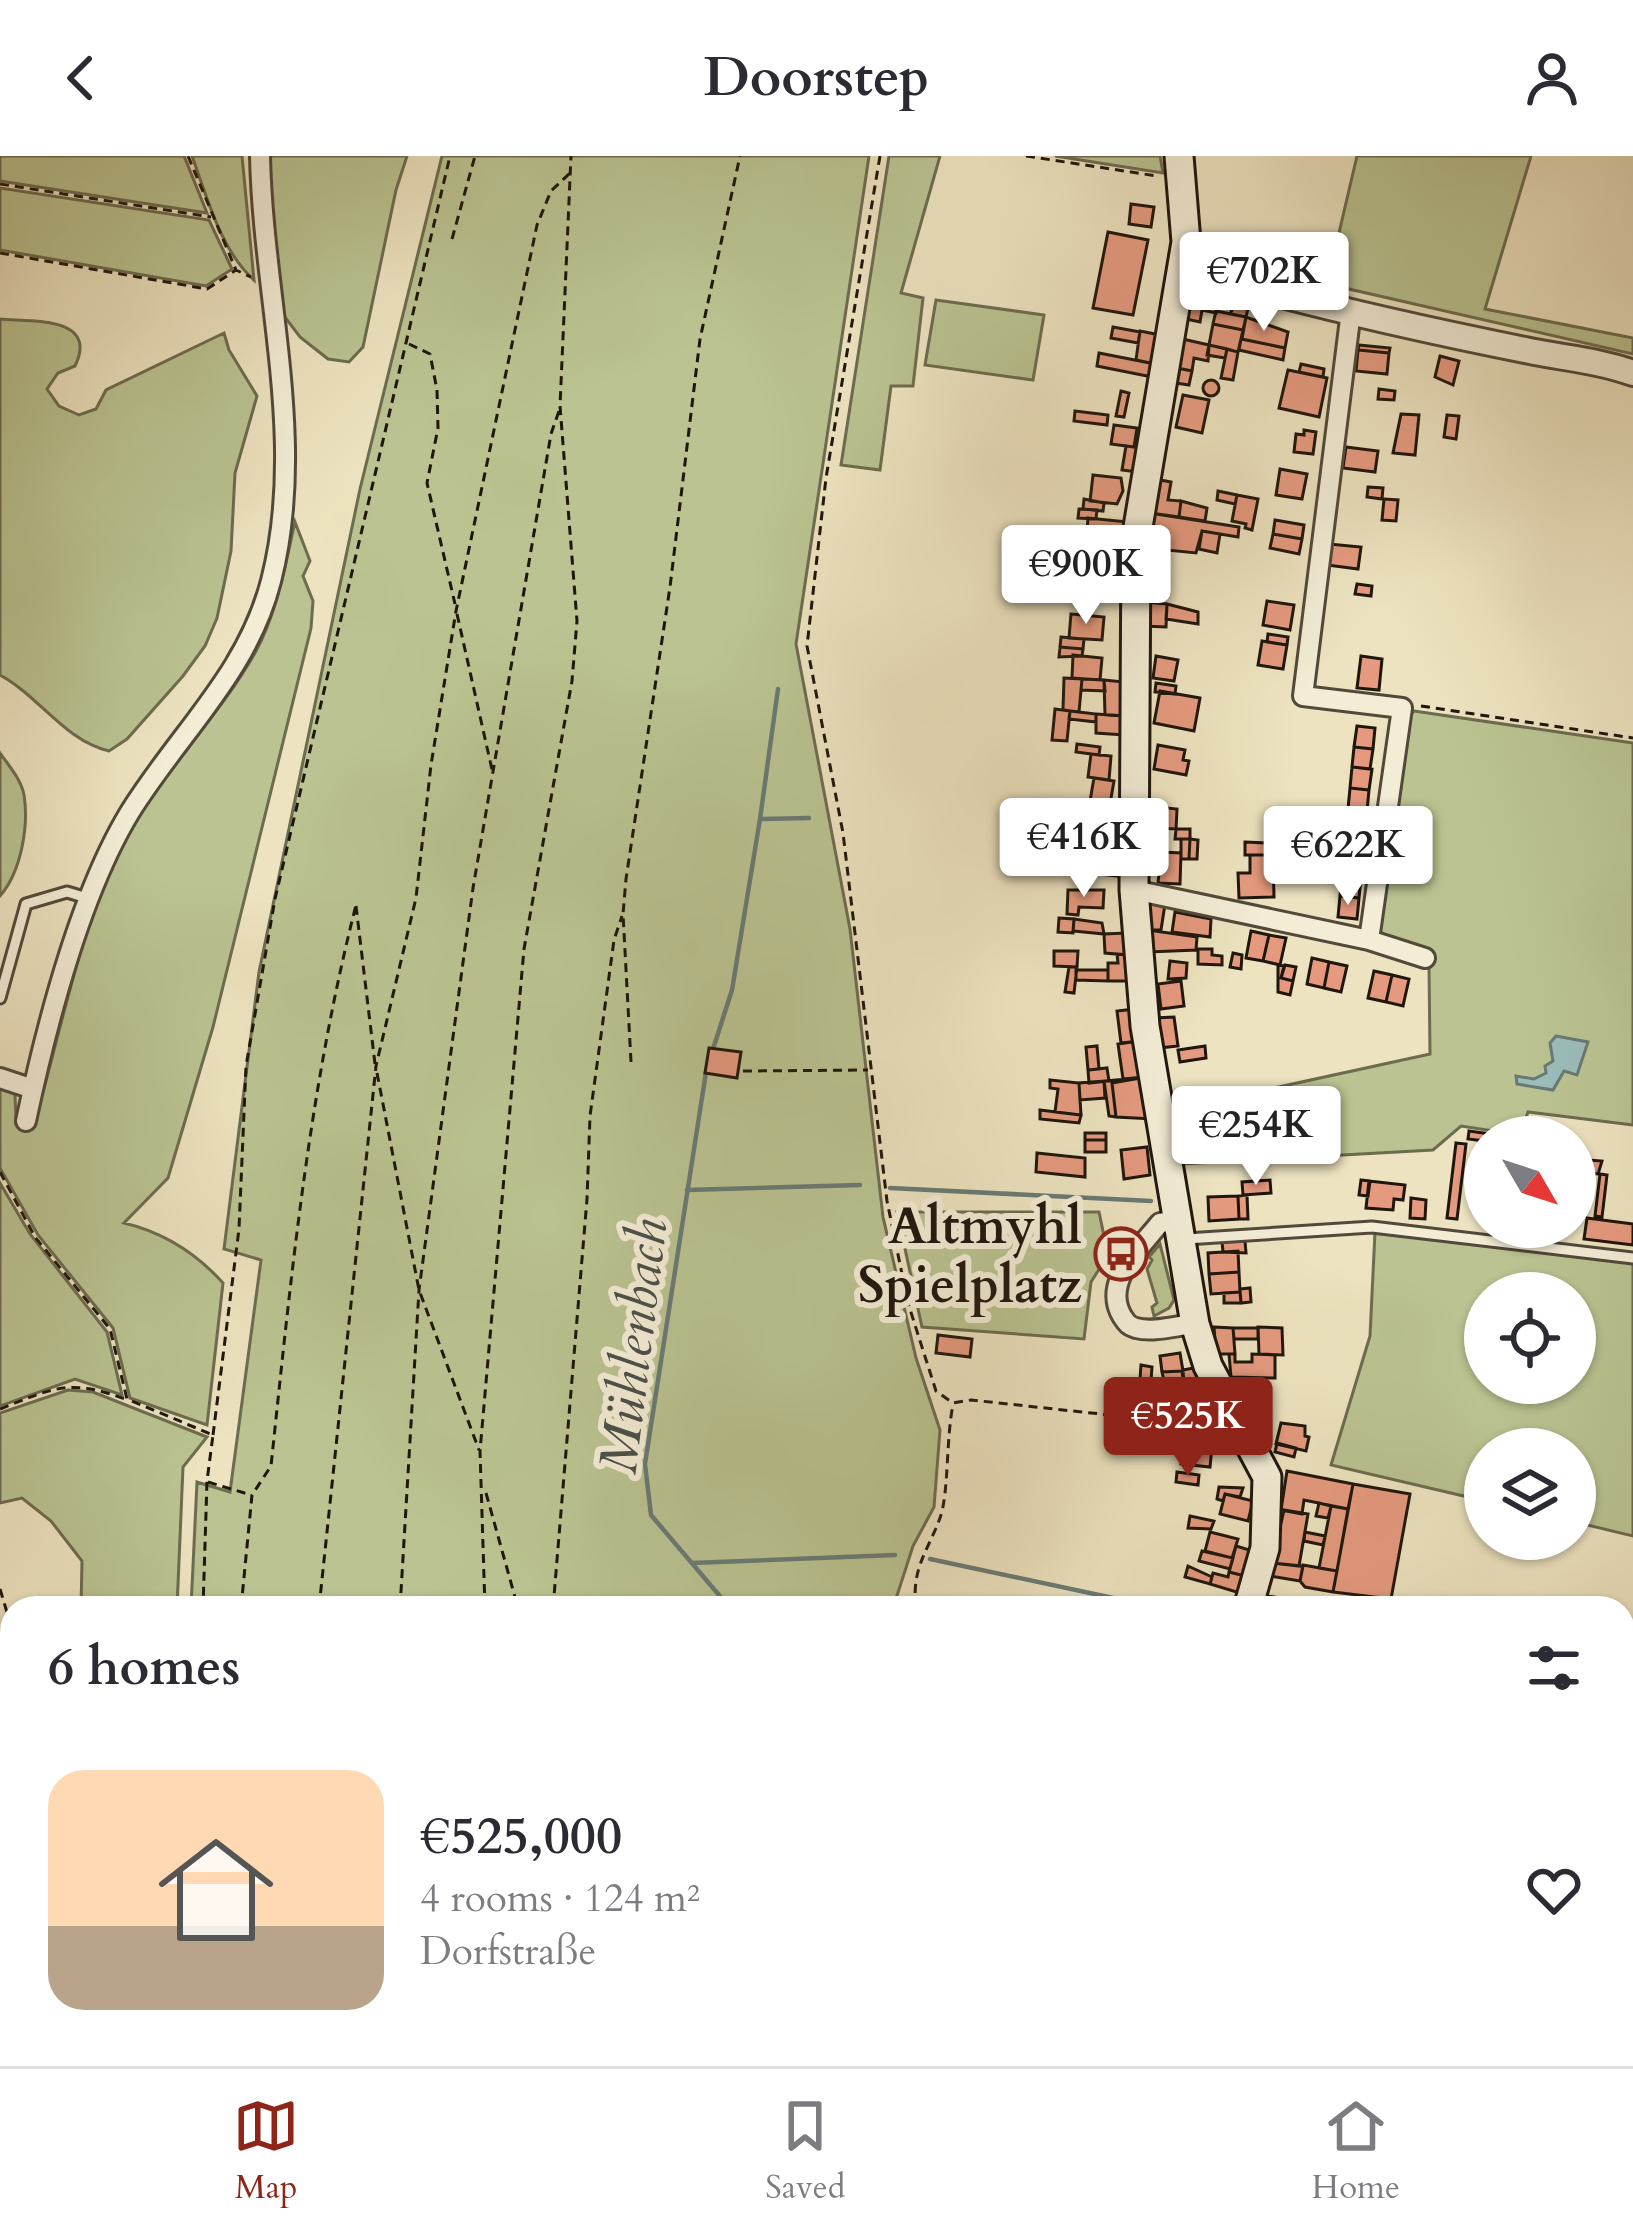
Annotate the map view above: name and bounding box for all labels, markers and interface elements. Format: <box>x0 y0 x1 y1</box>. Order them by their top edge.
text: Doorstep <box>704 42 929 115</box>
icon: back <box>48 45 114 111</box>
icon: person <box>1519 45 1585 111</box>
pin: €702K <box>1180 232 1348 334</box>
text: €702K <box>1207 244 1321 297</box>
pin: €900K <box>1002 525 1170 627</box>
text: €900K <box>1029 537 1143 590</box>
pin: €416K <box>1000 798 1168 900</box>
pin: €622K <box>1264 806 1432 908</box>
text: €416K <box>1027 810 1141 863</box>
text: €622K <box>1291 818 1405 871</box>
pin: €254K <box>1172 1086 1340 1188</box>
text: €254K <box>1199 1098 1313 1151</box>
north arrow <box>1464 1116 1596 1248</box>
map controls <box>1464 1116 1596 1560</box>
place label: Altmyhl Spielplatz <box>858 1192 1082 1321</box>
water label: Mühlenbach <box>583 1214 686 1478</box>
bus stop icon: Altmyhl Spielplatz <box>1093 1226 1149 1282</box>
button: locate <box>1464 1272 1596 1404</box>
pin: €525K <box>1104 1377 1272 1479</box>
text: €525K <box>1131 1389 1245 1442</box>
button: layers <box>1464 1428 1596 1560</box>
text: 6 homes <box>48 1633 240 1703</box>
icon: filters <box>1521 1635 1587 1701</box>
text: €525,000 <box>420 1802 622 1872</box>
icon: home <box>144 1818 288 1962</box>
icon: heart <box>1521 1857 1587 1923</box>
text: 4 rooms · 124 m² <box>420 1872 700 1925</box>
text: Dorfstraße <box>420 1925 596 1978</box>
tab: Map <box>233 2093 299 2210</box>
tab: Saved <box>765 2093 845 2210</box>
tab: Home <box>1312 2093 1400 2210</box>

